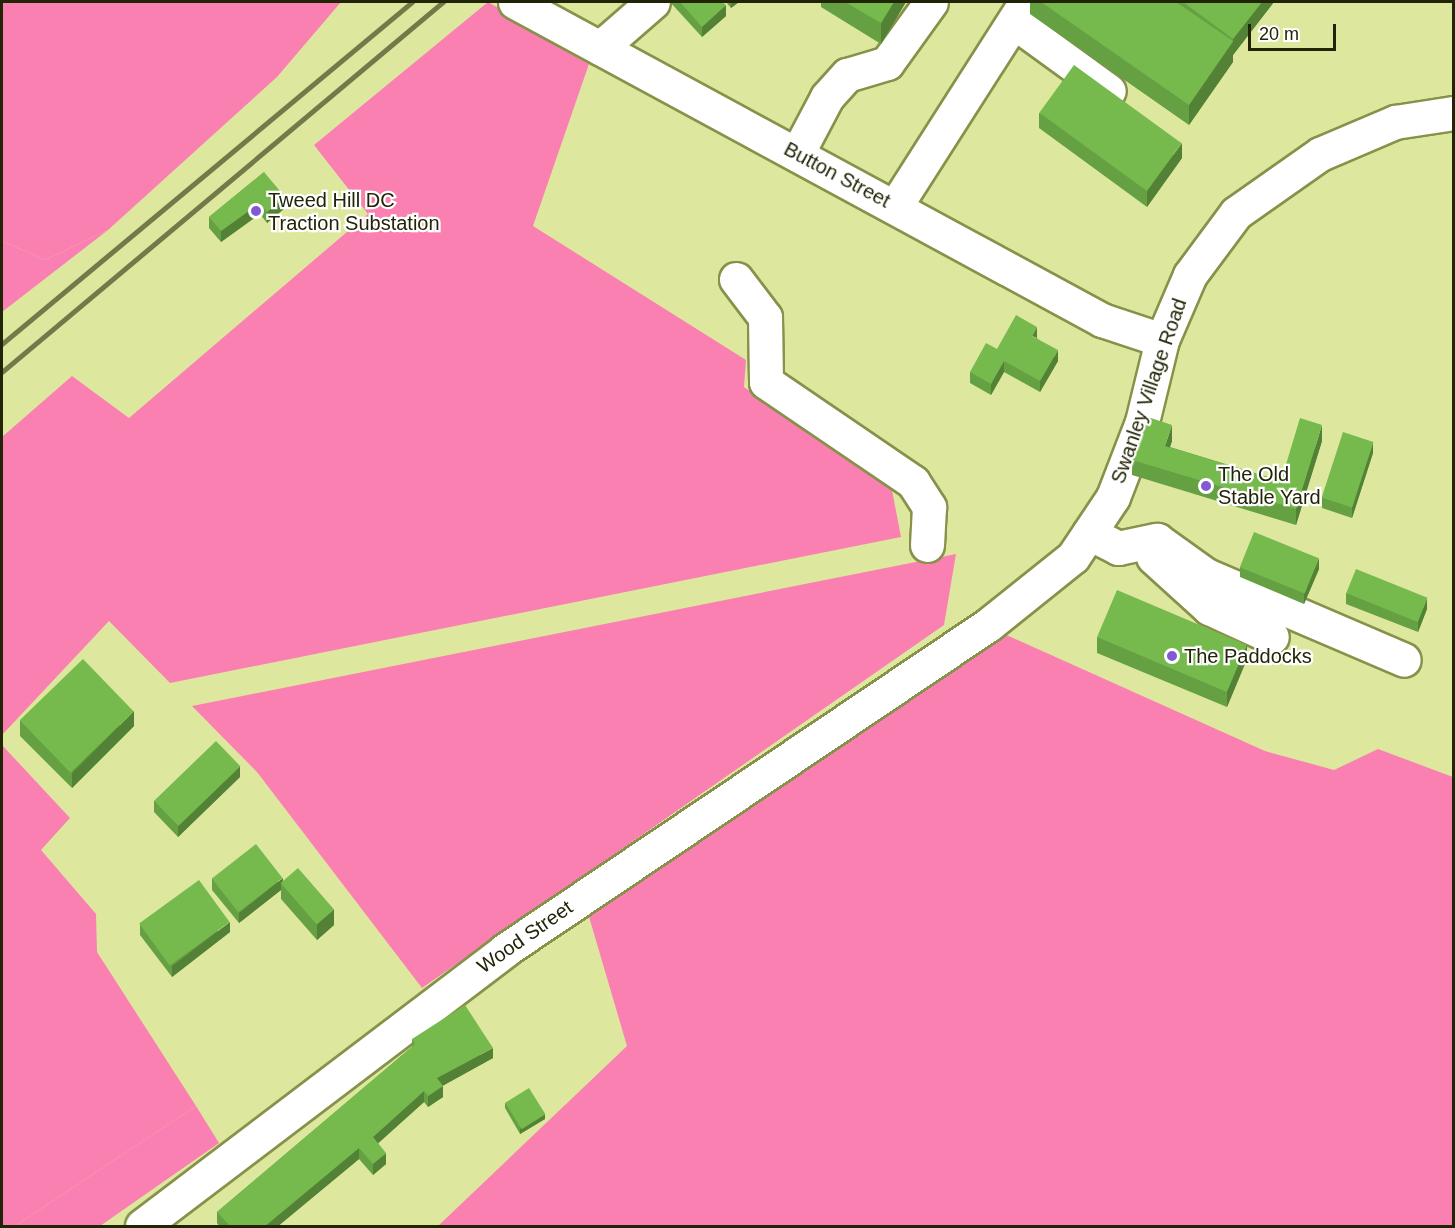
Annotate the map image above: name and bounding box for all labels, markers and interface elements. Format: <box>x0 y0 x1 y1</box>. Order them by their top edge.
scale bar <box>1251 12 1340 50</box>
text: 20 m <box>1259 24 1299 44</box>
street label: Button Street <box>780 137 894 213</box>
place label: Tweed Hill DC Traction Substation <box>268 188 440 235</box>
marker: Tweed Hill DC Traction Substation <box>249 204 263 218</box>
street label: Swanley Village Road <box>1106 295 1192 487</box>
place label: The Old Stable Yard <box>1218 462 1321 509</box>
marker: The Old Stable Yard <box>1199 479 1213 493</box>
place label: The Paddocks <box>1184 644 1312 668</box>
marker: The Paddocks <box>1165 649 1179 663</box>
street label: Wood Street <box>473 895 577 979</box>

